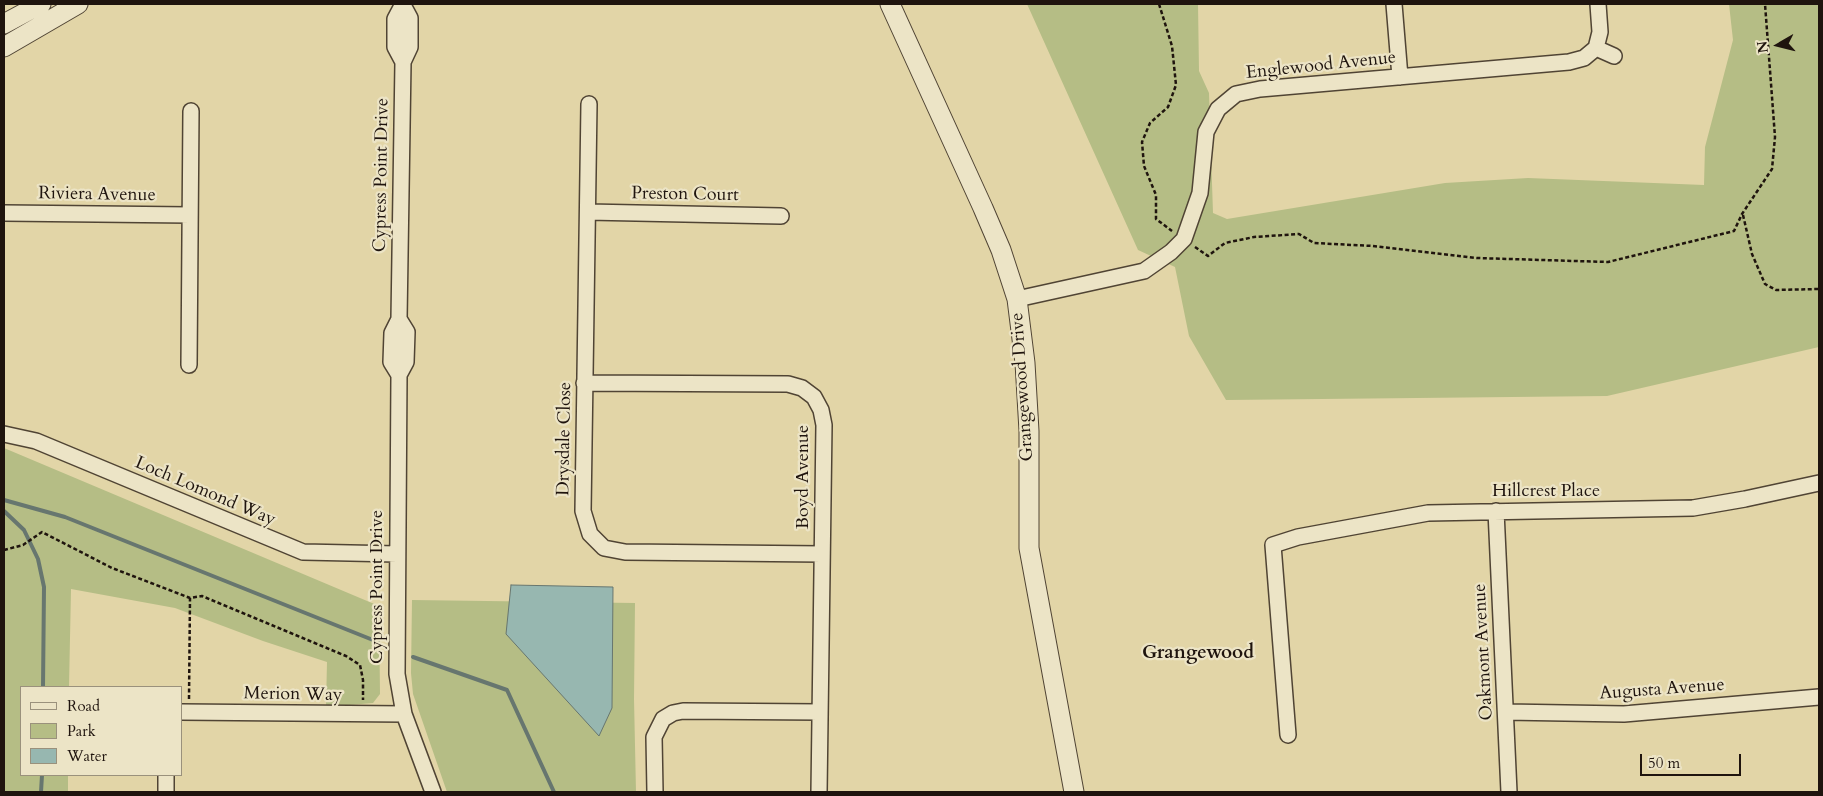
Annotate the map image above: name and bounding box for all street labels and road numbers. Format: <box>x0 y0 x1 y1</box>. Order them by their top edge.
street label: Englewood Avenue <box>1245 47 1397 85</box>
street label: Cypress Point Drive <box>370 98 394 252</box>
street label: Riviera Avenue <box>38 183 156 207</box>
street label: Preston Court <box>631 183 739 207</box>
street label: Grangewood Drive <box>1007 312 1039 462</box>
street label: Drysdale Close <box>553 382 577 496</box>
street label: Boyd Avenue <box>793 425 815 529</box>
street label: Loch Lomond Way <box>131 453 279 531</box>
street label: Hillcrest Place <box>1492 481 1600 503</box>
street label: Cypress Point Drive <box>367 510 389 664</box>
street label: Oakmont Avenue <box>1470 583 1498 721</box>
street label: Augusta Avenue <box>1599 675 1725 705</box>
street label: Merion Way <box>243 683 343 707</box>

